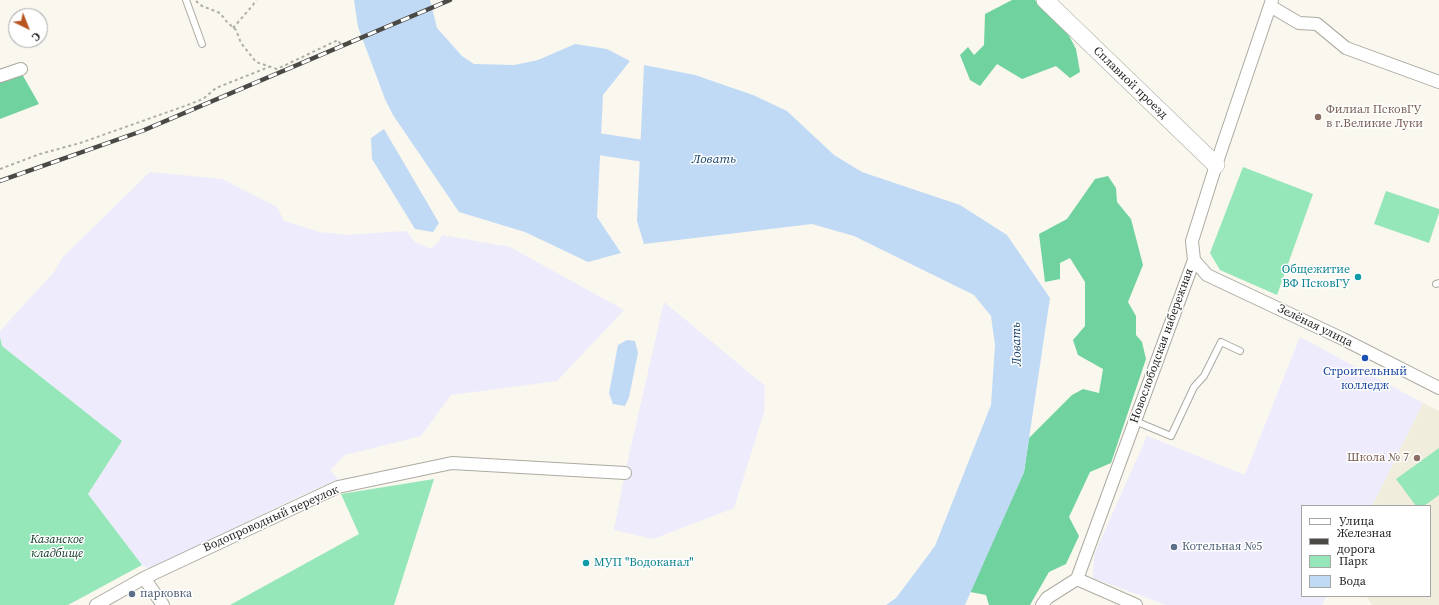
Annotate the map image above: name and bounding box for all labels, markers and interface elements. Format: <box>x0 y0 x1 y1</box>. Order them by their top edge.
north arrow <box>8 8 48 48</box>
text: С <box>28 29 43 44</box>
street label: Сплавной проезд <box>1090 44 1170 122</box>
place label: Филиал ПсковГУ в г.Великие Луки <box>1326 103 1423 131</box>
marker: Филиал ПсковГУ в г.Великие Луки <box>1313 112 1323 122</box>
water label: Ловать <box>692 152 736 168</box>
place label: Общежитие ВФ ПсковГУ <box>1282 263 1350 291</box>
street label: Новослободская набережная <box>1127 267 1197 425</box>
marker: Общежитие ВФ ПсковГУ <box>1353 272 1363 282</box>
street label: Зелёная улица <box>1275 302 1355 350</box>
water label: Ловать <box>1009 322 1025 366</box>
marker: Строительный колледж <box>1360 353 1370 363</box>
place label: Строительный колледж <box>1323 365 1407 393</box>
place label: Школа № 7 <box>1347 451 1409 465</box>
marker: Школа № 7 <box>1412 453 1422 463</box>
street label: Водопроводный переулок <box>201 483 341 555</box>
legend <box>1301 505 1431 597</box>
text: Улица <box>1339 513 1374 529</box>
text: Железная дорога <box>1337 525 1392 557</box>
park label: Казанское кладбище <box>30 533 84 561</box>
place label: Котельная №5 <box>1182 540 1262 554</box>
marker: Котельная №5 <box>1169 542 1179 552</box>
text: Парк <box>1339 553 1368 569</box>
place label: МУП "Водоканал" <box>594 556 694 570</box>
marker: МУП "Водоканал" <box>581 558 591 568</box>
text: Вода <box>1339 573 1366 589</box>
place label: парковка <box>140 587 192 601</box>
marker: парковка <box>127 589 137 599</box>

